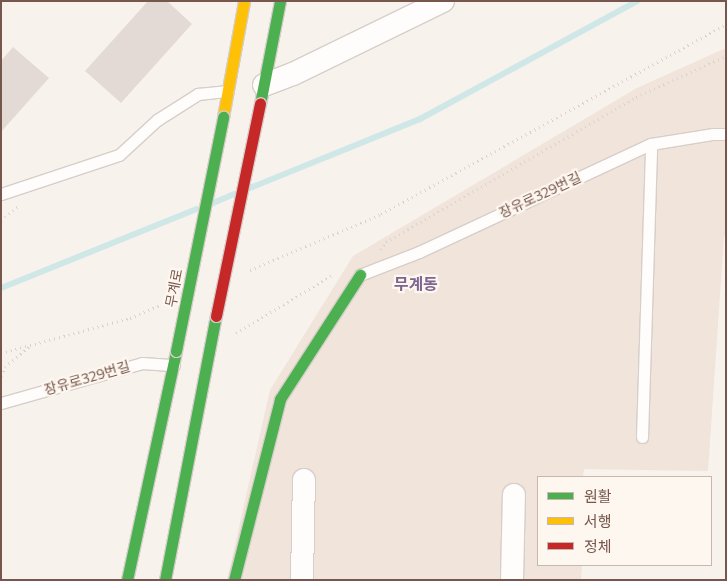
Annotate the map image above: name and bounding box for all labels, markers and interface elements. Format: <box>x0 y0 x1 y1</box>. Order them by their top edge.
street label: 장유로329번길 <box>496 169 584 221</box>
street label: 무계로 <box>162 267 186 309</box>
district label: 무계동 <box>394 274 438 294</box>
street label: 장유로329번길 <box>42 358 132 398</box>
legend <box>537 476 712 566</box>
text: 원활 <box>584 487 612 505</box>
text: 서행 <box>584 512 612 530</box>
text: 정체 <box>584 537 612 555</box>

